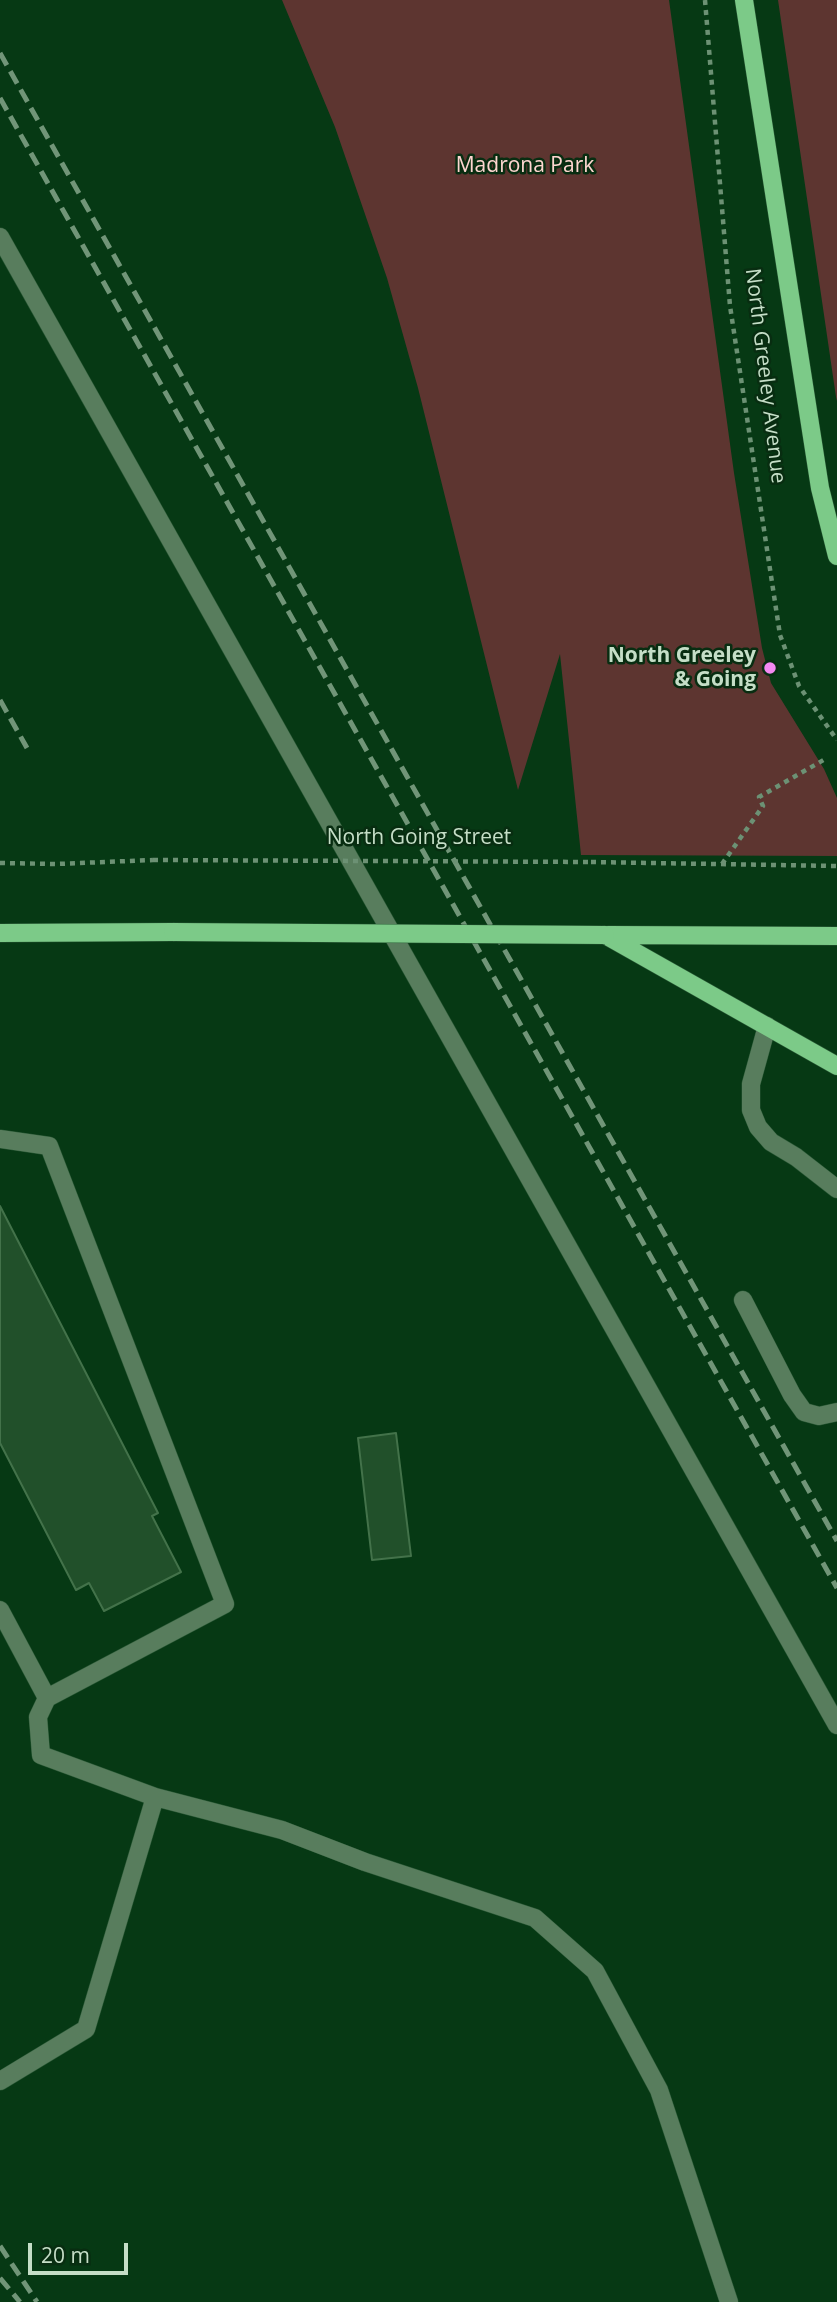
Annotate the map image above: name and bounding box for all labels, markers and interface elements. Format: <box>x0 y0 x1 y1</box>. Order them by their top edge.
park label: Madrona Park <box>456 153 594 179</box>
street label: North Greeley Avenue <box>739 267 791 485</box>
place label: North Greeley & Going <box>608 643 756 693</box>
marker: North Greeley & Going <box>762 660 778 676</box>
street label: North Going Street <box>327 825 511 851</box>
scale bar <box>32 2228 131 2272</box>
text: 20 m <box>41 2241 90 2269</box>

